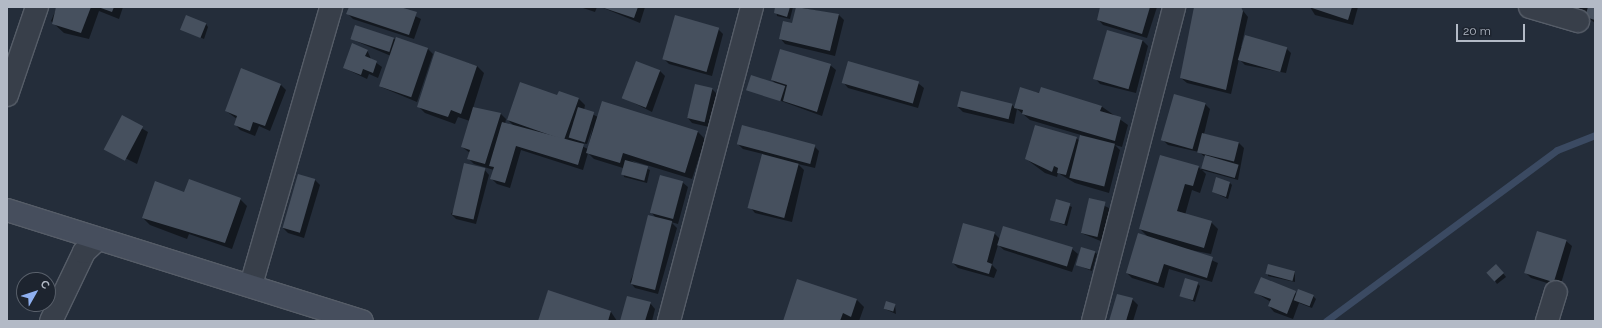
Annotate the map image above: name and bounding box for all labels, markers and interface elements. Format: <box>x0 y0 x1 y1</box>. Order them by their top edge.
scale bar <box>1458 16 1527 42</box>
text: 20 m <box>1463 24 1491 38</box>
north arrow <box>16 272 56 312</box>
text: С <box>38 278 52 292</box>

